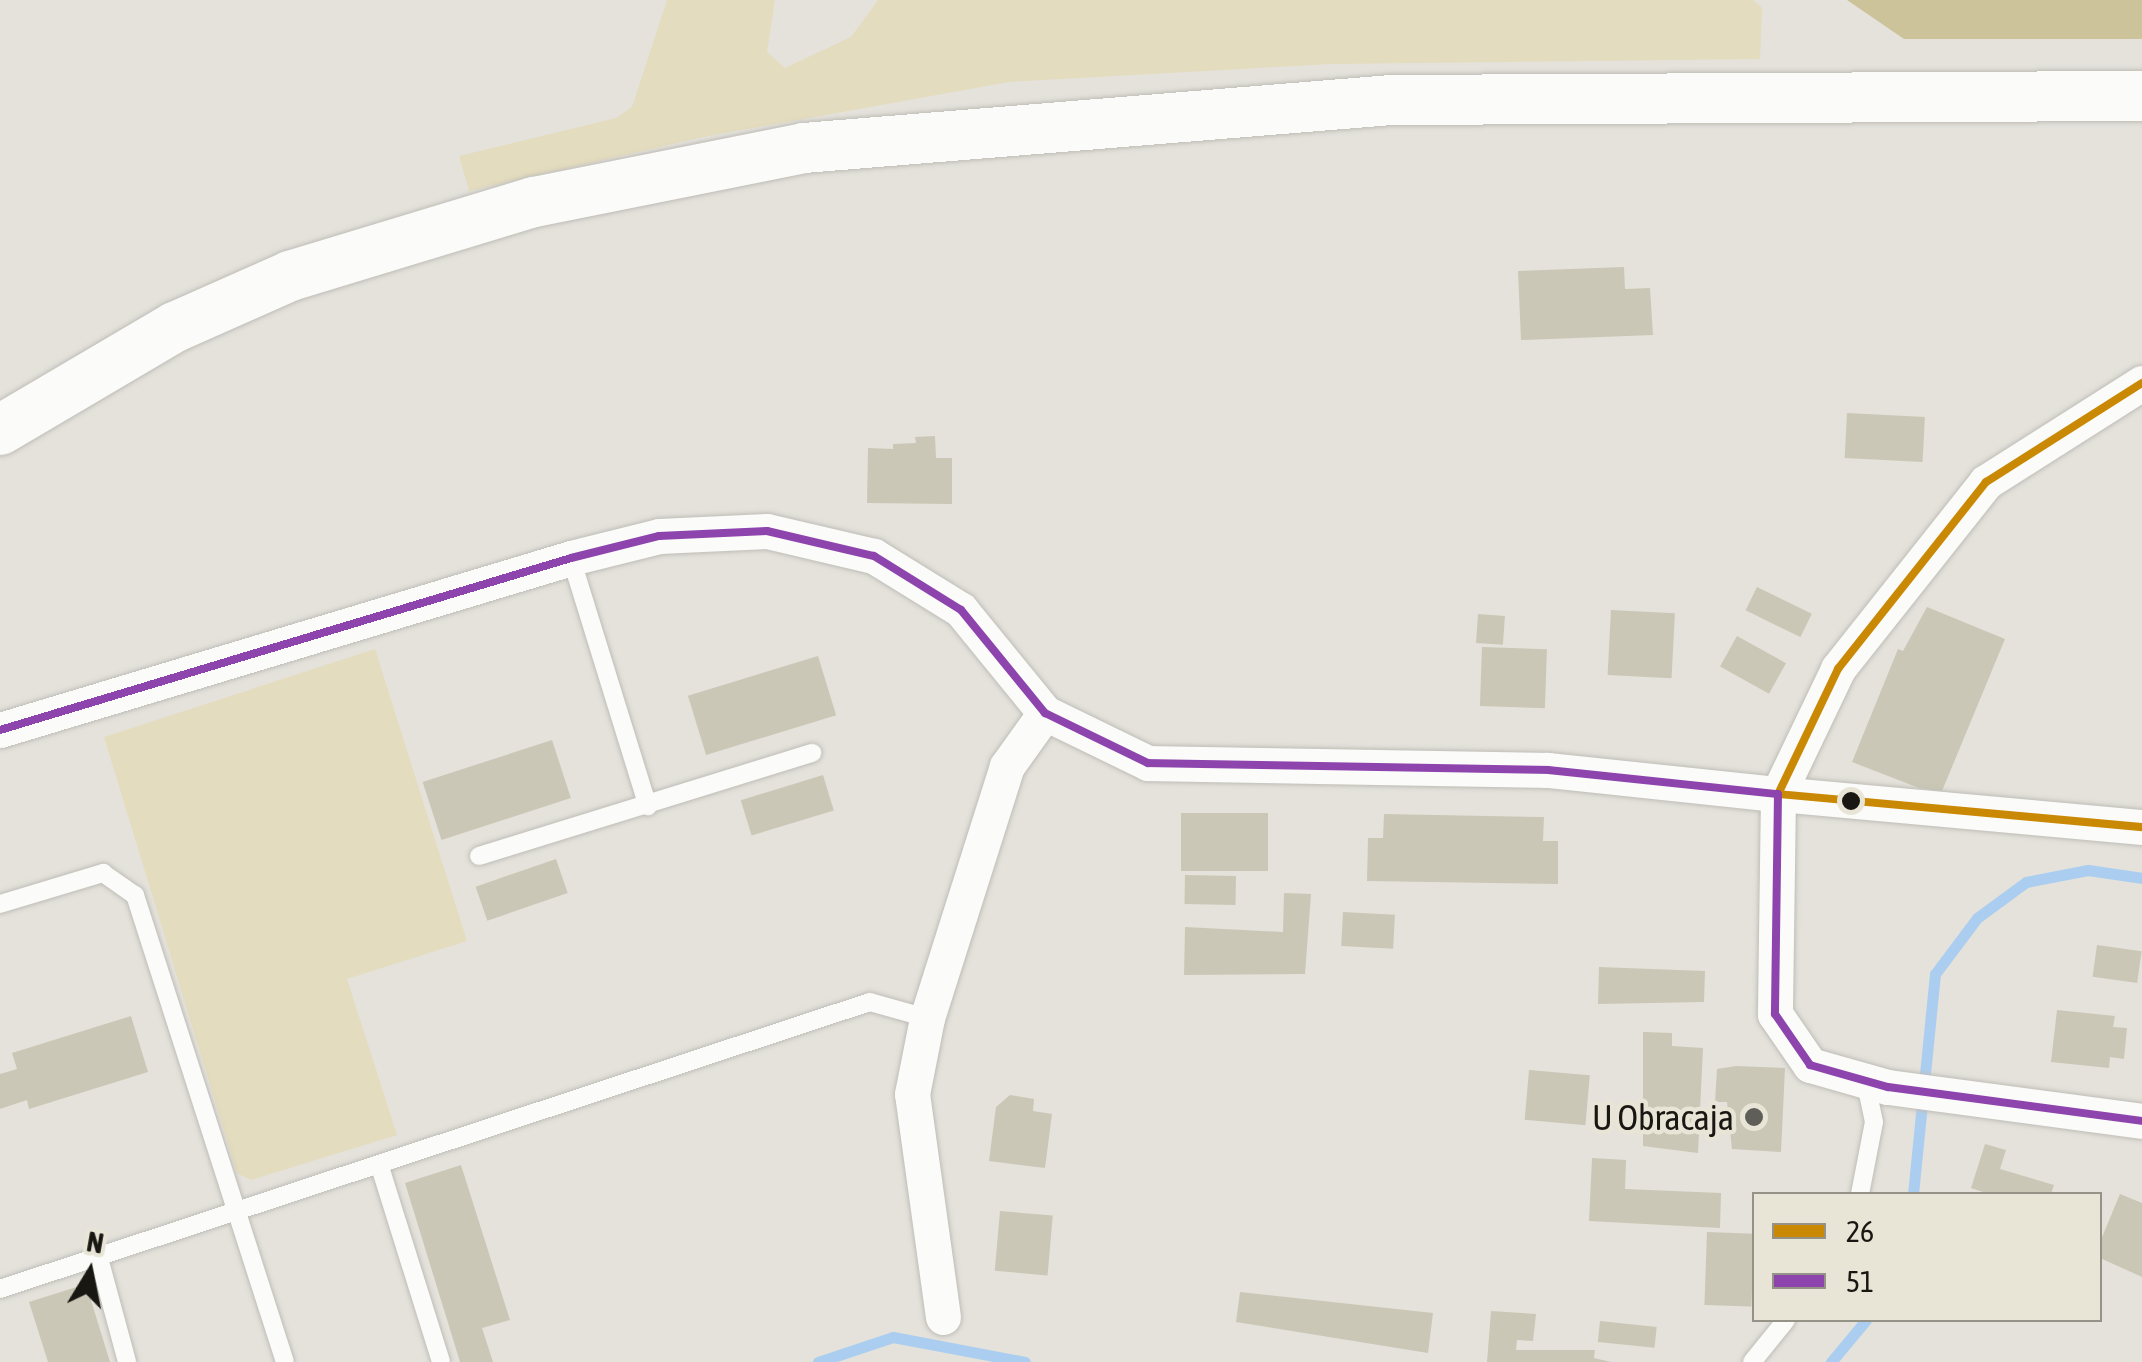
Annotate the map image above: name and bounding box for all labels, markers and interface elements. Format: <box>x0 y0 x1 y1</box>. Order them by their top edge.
unlabelled marker <box>1841 791 1861 811</box>
place label: U Obracaja <box>1592 1096 1734 1138</box>
marker: U Obracaja <box>1743 1106 1765 1128</box>
legend <box>1752 1192 2102 1322</box>
text: 26 <box>1846 1214 1874 1248</box>
north arrow <box>40 1222 140 1322</box>
text: N <box>84 1225 106 1260</box>
text: 51 <box>1846 1264 1874 1298</box>

